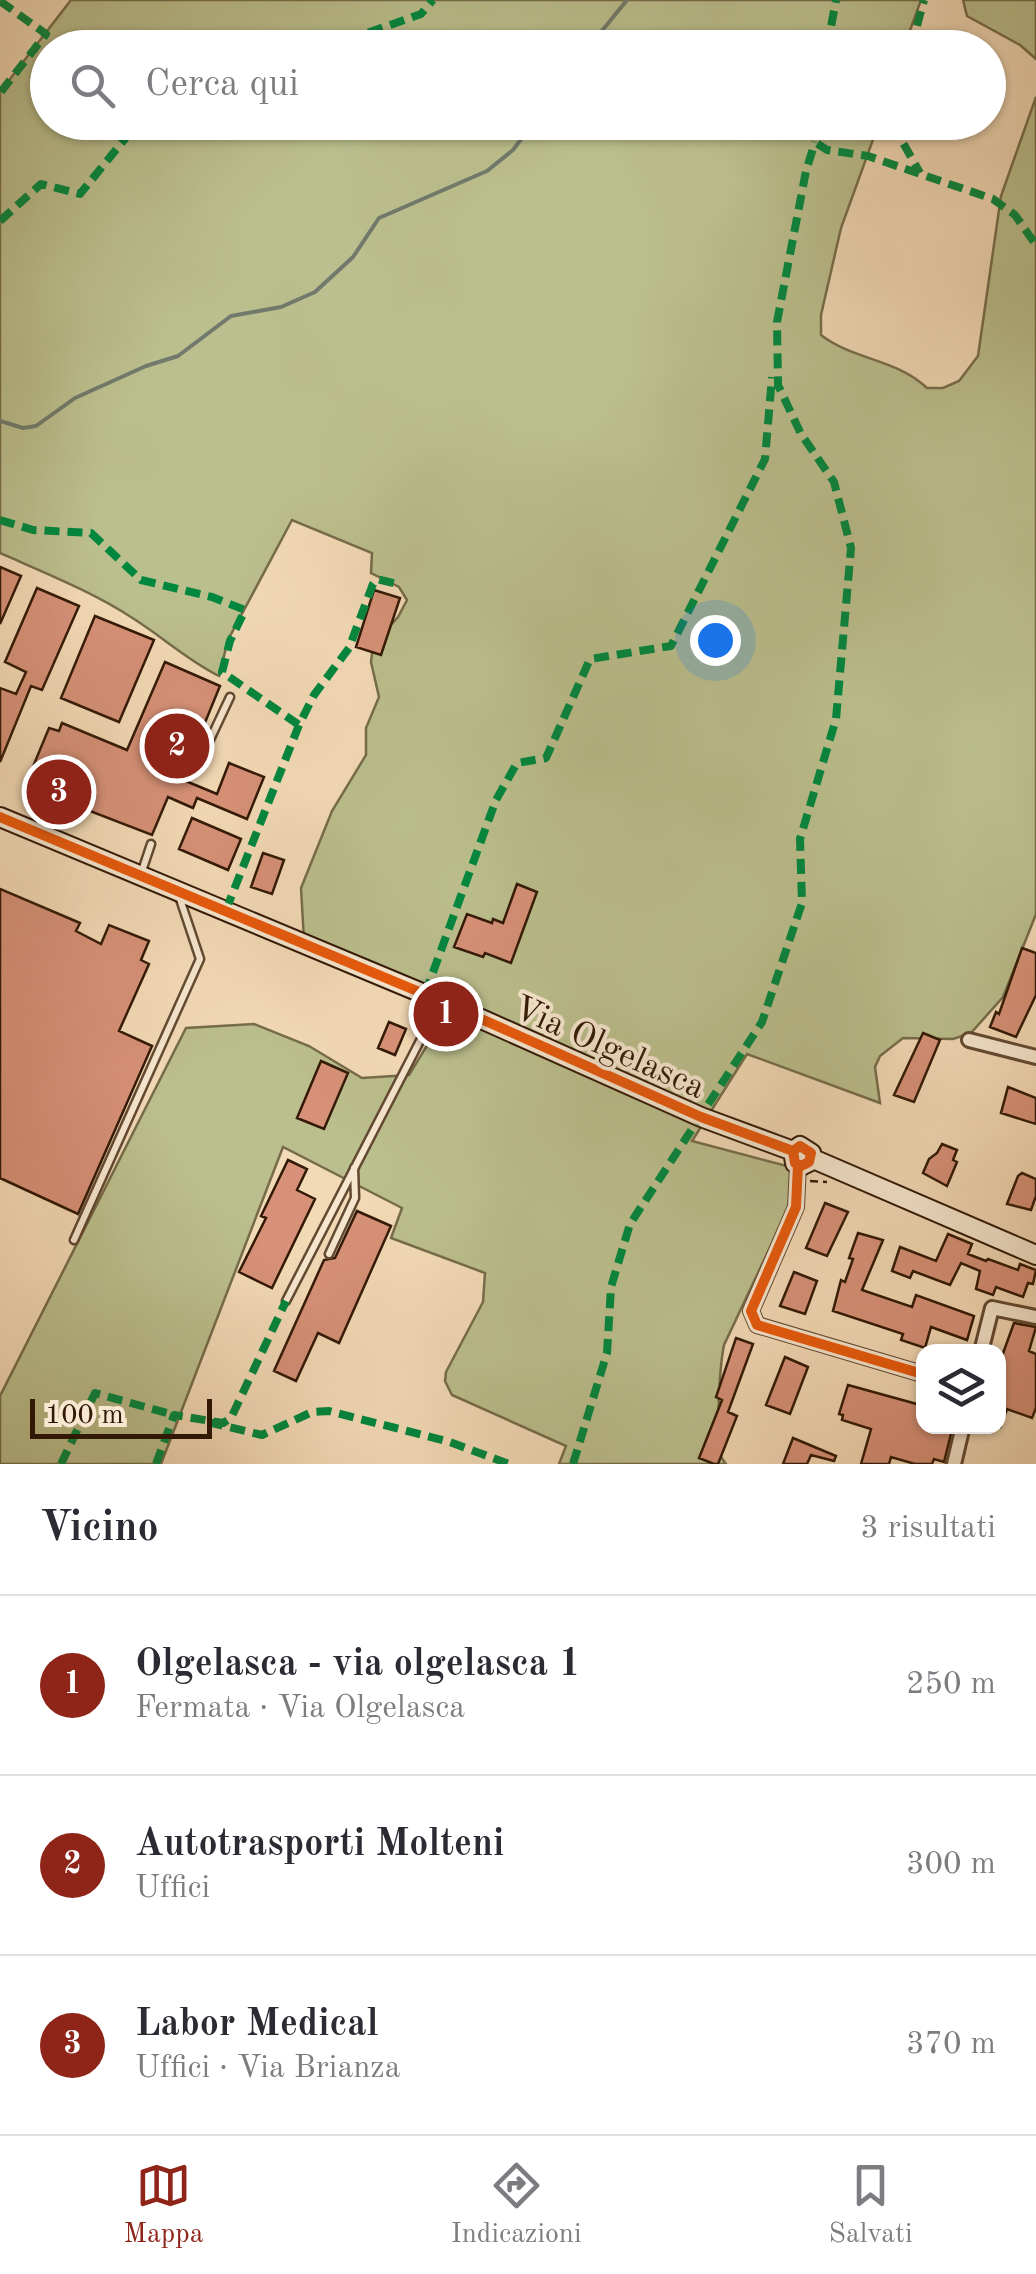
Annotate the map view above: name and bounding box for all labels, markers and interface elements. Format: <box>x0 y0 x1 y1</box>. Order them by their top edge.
search box <box>30 30 1006 140</box>
icon: search <box>65 58 120 113</box>
text: Cerca qui <box>145 66 299 104</box>
your location <box>690 615 741 666</box>
pin: 2 <box>144 708 210 784</box>
pin: 3 <box>27 754 92 830</box>
pin: 1 <box>414 976 478 1052</box>
street label: Via Olgelasca <box>508 991 710 1106</box>
map controls <box>916 1344 1006 1434</box>
button: layers <box>916 1344 1006 1434</box>
scale bar <box>30 1394 212 1438</box>
text: 100 m <box>45 1402 124 1430</box>
text: Vicino <box>40 1508 159 1550</box>
text: 3 risultati <box>860 1513 996 1545</box>
text: Olgelasca - via olgelasca 1 <box>135 1646 581 1684</box>
text: 1 <box>63 1669 82 1701</box>
text: 250 m <box>906 1669 996 1701</box>
text: Fermata · Via Olgelasca <box>135 1693 465 1725</box>
text: Autotrasporti Molteni <box>135 1826 504 1864</box>
text: 2 <box>63 1849 82 1881</box>
text: 300 m <box>906 1849 996 1881</box>
text: Uffici <box>135 1873 210 1905</box>
text: Labor Medical <box>135 2006 378 2044</box>
text: 3 <box>63 2029 82 2061</box>
text: 370 m <box>906 2029 996 2061</box>
text: Uffici · Via Brianza <box>135 2053 400 2085</box>
tab: Mappa <box>124 2158 204 2253</box>
tab: Indicazioni <box>451 2158 582 2253</box>
tab: Salvati <box>829 2158 912 2253</box>

